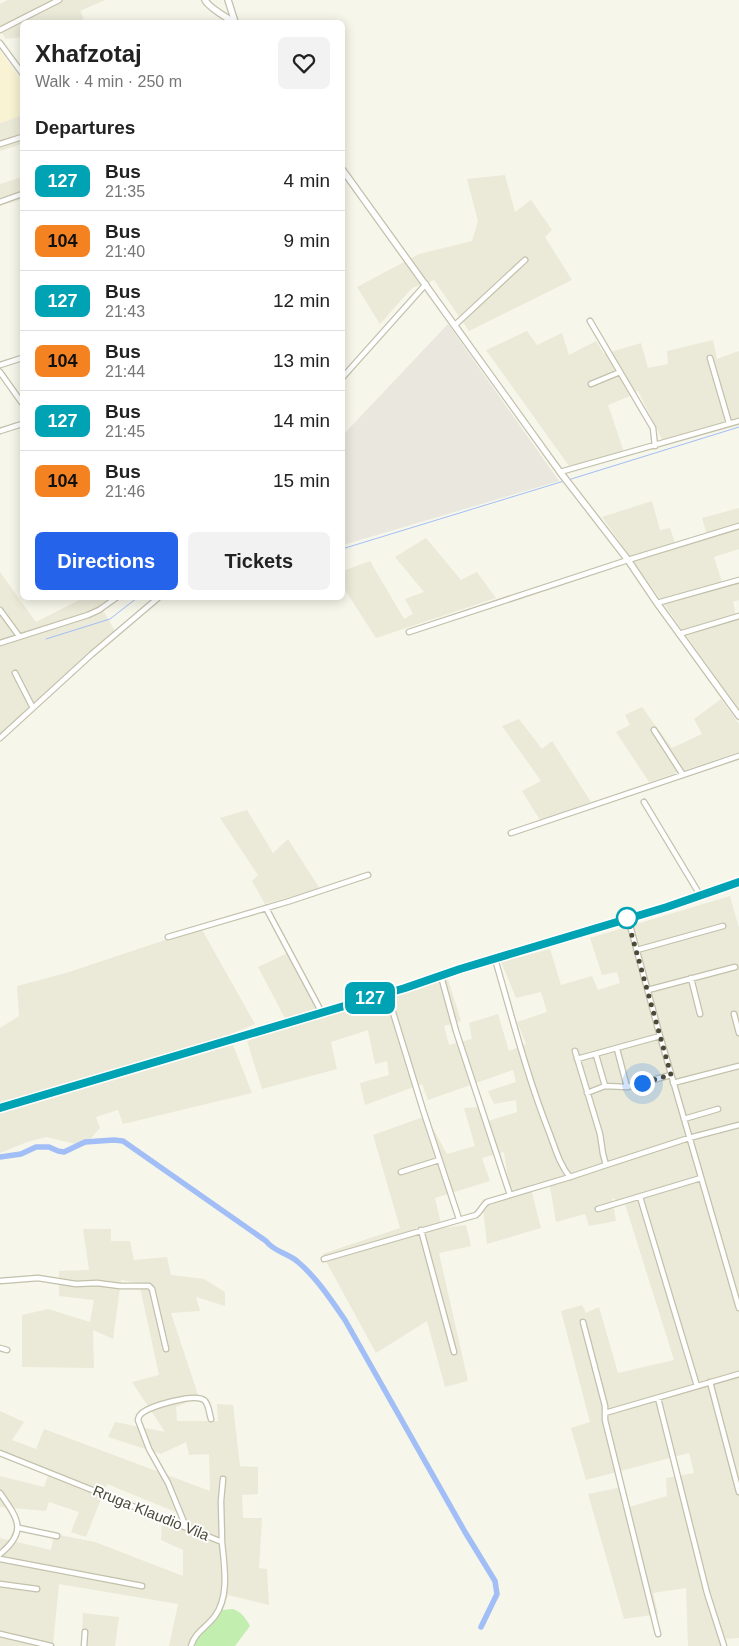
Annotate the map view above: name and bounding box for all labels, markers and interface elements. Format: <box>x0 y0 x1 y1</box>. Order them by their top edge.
button: heart <box>278 37 330 89</box>
text: Xhafzotaj <box>35 40 142 67</box>
text: Walk · 4 min · 250 m <box>35 73 182 90</box>
text: Departures <box>35 117 135 138</box>
text: Bus <box>105 161 141 182</box>
text: 4 min <box>284 170 330 191</box>
text: 127 <box>47 171 78 191</box>
text: 21:35 <box>105 183 145 200</box>
text: Bus <box>105 221 141 242</box>
text: 9 min <box>284 230 330 251</box>
text: 104 <box>47 231 78 251</box>
text: 21:40 <box>105 243 145 260</box>
text: Bus <box>105 281 141 302</box>
text: 12 min <box>273 290 330 311</box>
text: 127 <box>47 291 78 311</box>
text: 21:43 <box>105 303 145 320</box>
text: Bus <box>105 341 141 362</box>
text: 13 min <box>273 350 330 371</box>
text: 104 <box>47 351 78 371</box>
text: 21:44 <box>105 363 145 380</box>
text: Bus <box>105 401 141 422</box>
text: 14 min <box>273 410 330 431</box>
text: 127 <box>47 411 78 431</box>
text: 21:45 <box>105 423 145 440</box>
text: Bus <box>105 461 141 482</box>
text: 15 min <box>273 470 330 491</box>
text: 104 <box>47 471 78 491</box>
text: 21:46 <box>105 483 145 500</box>
button: Directions <box>35 532 178 590</box>
button: Tickets <box>188 532 330 590</box>
unlabelled marker <box>616 907 638 929</box>
line badge: 127 <box>341 982 399 1014</box>
text: 127 <box>355 988 385 1008</box>
your location <box>630 1071 655 1096</box>
street label: Rruga Klaudio Vila <box>91 1481 212 1544</box>

